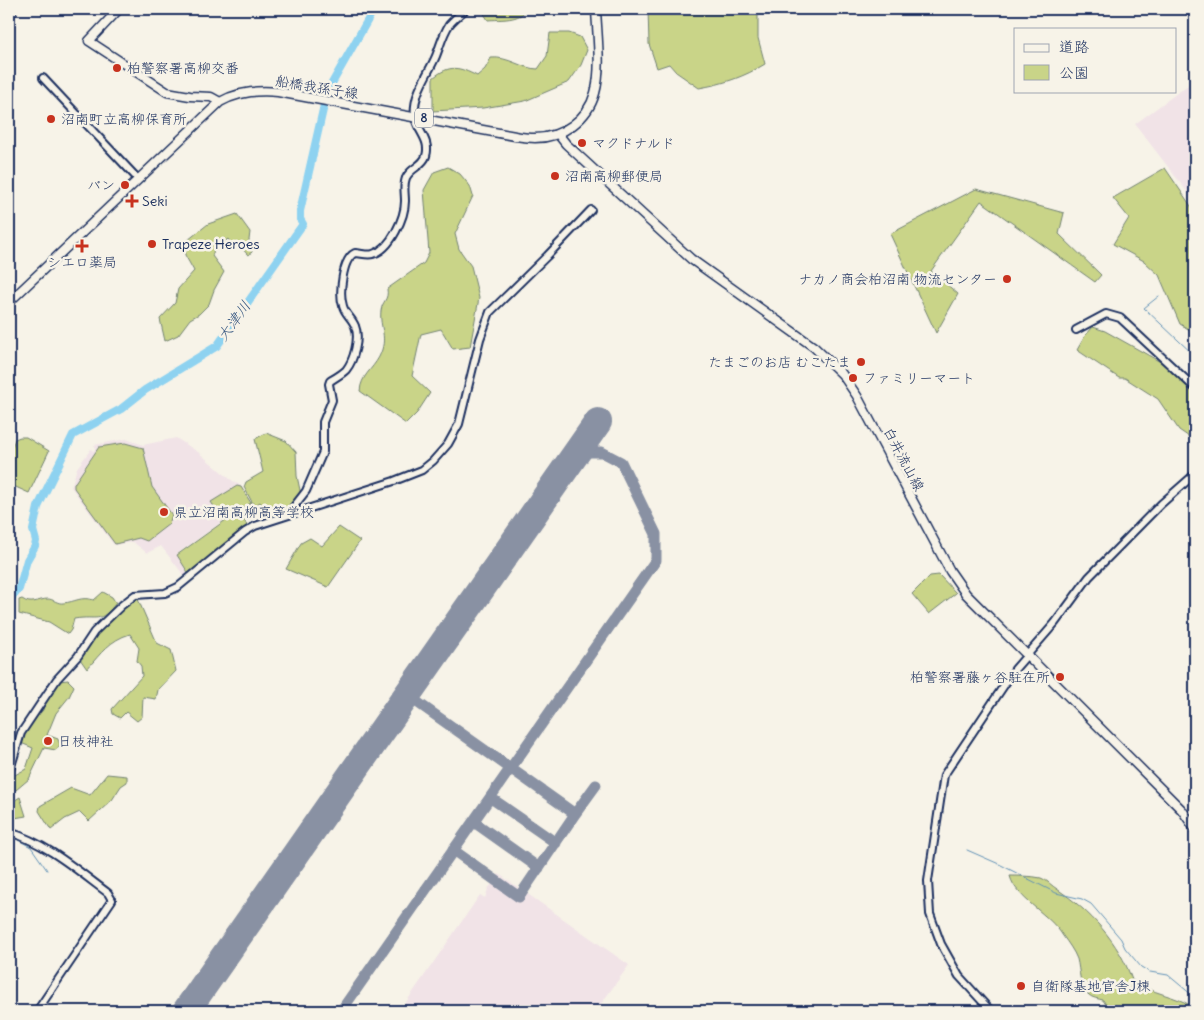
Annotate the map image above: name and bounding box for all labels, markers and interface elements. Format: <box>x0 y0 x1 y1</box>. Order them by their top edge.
legend <box>1014 28 1176 92</box>
text: 道路 <box>1059 37 1089 56</box>
place label: 柏警察署高柳交番 <box>127 59 239 77</box>
marker: 柏警察署高柳交番 <box>111 62 123 74</box>
text: 公園 <box>1059 63 1089 82</box>
street label: 船橋我孫子線 <box>274 72 360 102</box>
road number: 8 <box>415 109 433 128</box>
place label: 沼南町立高柳保育所 <box>61 110 187 128</box>
marker: 沼南町立高柳保育所 <box>45 113 57 125</box>
place label: マクドナルド <box>592 134 675 152</box>
marker: マクドナルド <box>576 137 588 149</box>
place label: 沼南高柳郵便局 <box>565 167 663 185</box>
marker: 沼南高柳郵便局 <box>549 170 561 182</box>
place label: バン <box>87 176 115 194</box>
marker: バン <box>119 179 131 191</box>
place label: Seki <box>142 192 168 210</box>
marker: Seki <box>126 195 138 207</box>
place label: Trapeze Heroes <box>162 235 260 253</box>
marker: Trapeze Heroes <box>146 238 158 250</box>
marker: シエロ薬局 <box>76 240 88 252</box>
place label: シエロ薬局 <box>47 253 117 271</box>
place label: ナカノ商会柏沼南 物流センター <box>798 270 997 288</box>
marker: ナカノ商会柏沼南 物流センター <box>1001 273 1013 285</box>
water label: 大津川 <box>213 297 255 344</box>
place label: たまごのお店 むこたま <box>708 353 851 371</box>
marker: たまごのお店 むこたま <box>855 356 867 368</box>
place label: ファミリーマート <box>863 369 975 387</box>
marker: ファミリーマート <box>847 372 859 384</box>
street label: 白井流山線 <box>880 424 928 494</box>
place label: 県立沼南高柳高等学校 <box>174 503 314 521</box>
marker: 県立沼南高柳高等学校 <box>158 506 170 518</box>
place label: 柏警察署藤ヶ谷駐在所 <box>910 668 1050 686</box>
marker: 柏警察署藤ヶ谷駐在所 <box>1054 671 1066 683</box>
place label: 日枝神社 <box>58 732 114 750</box>
marker: 日枝神社 <box>42 735 54 747</box>
place label: 自衛隊基地官舎J棟 <box>1031 977 1151 995</box>
marker: 自衛隊基地官舎J棟 <box>1015 980 1027 992</box>

